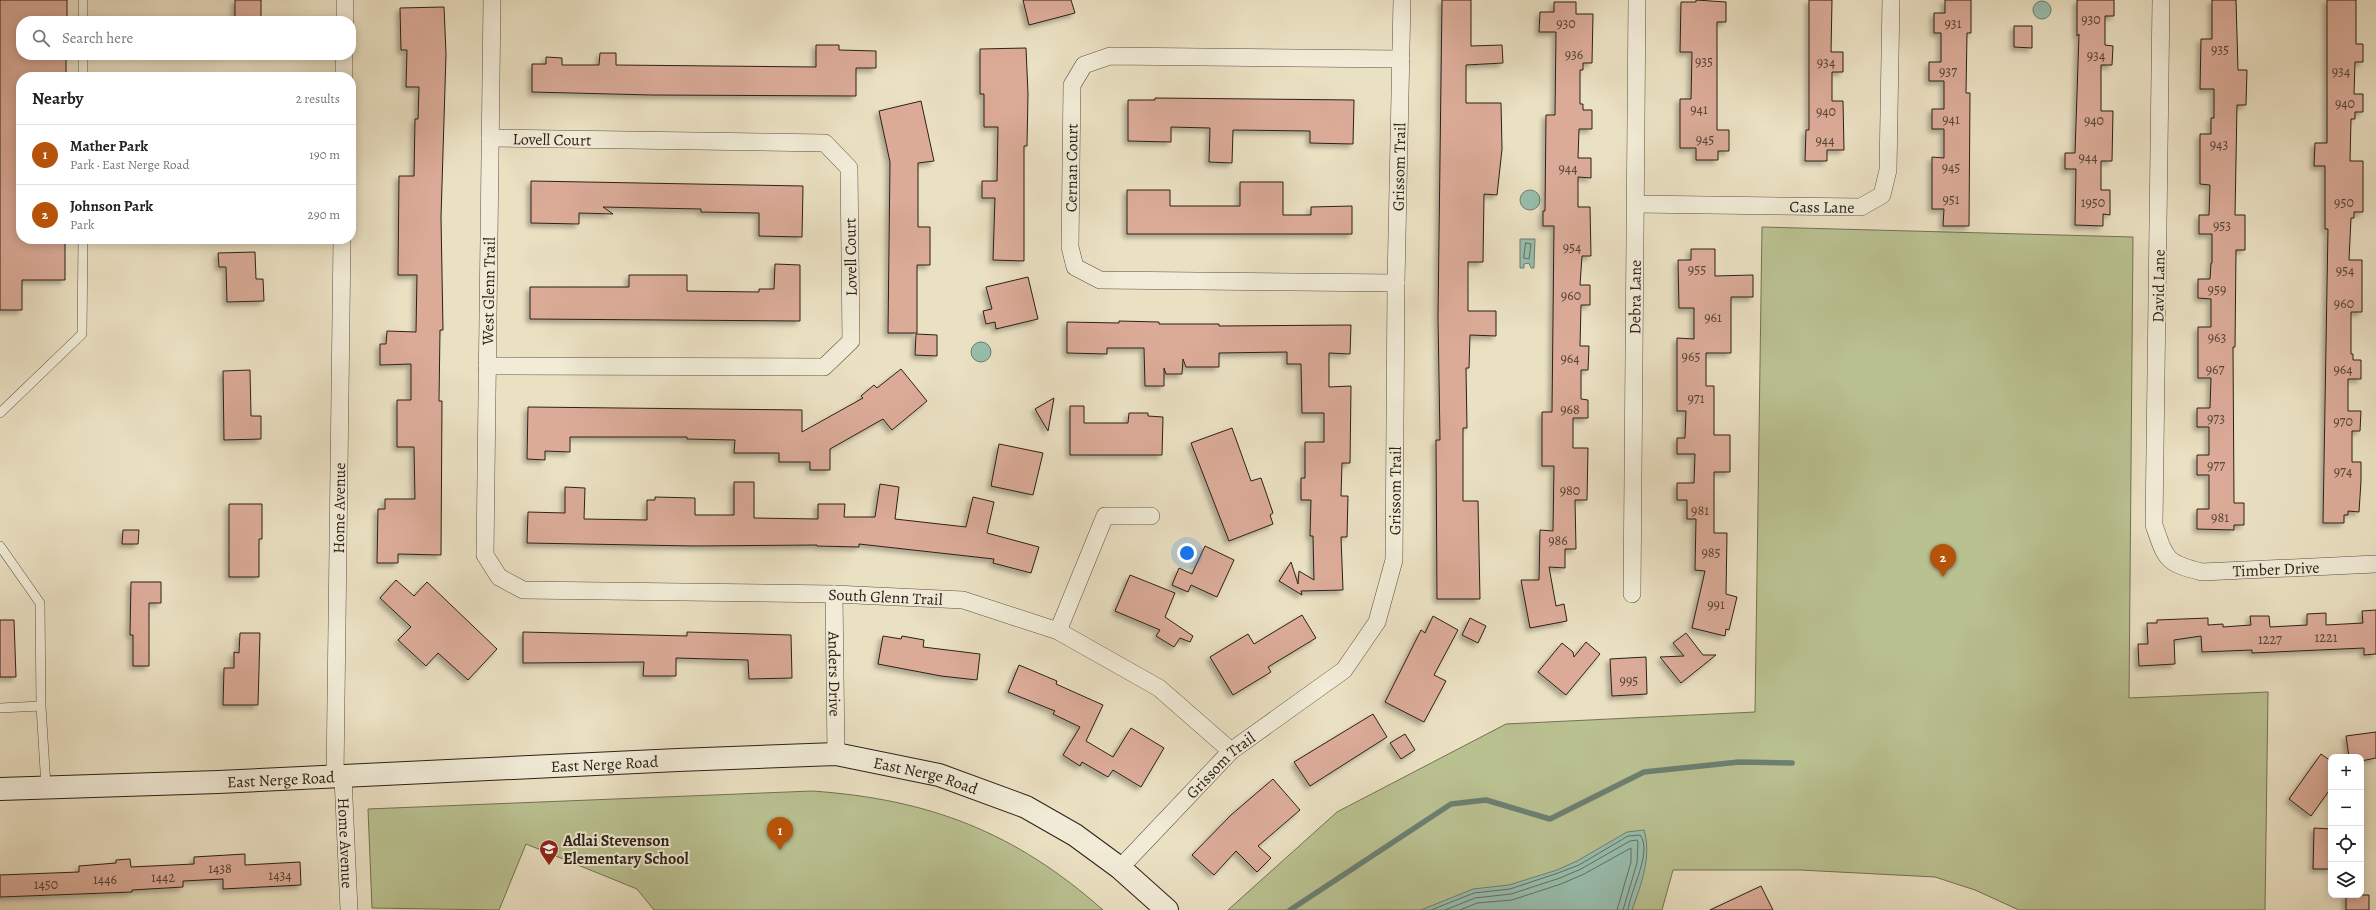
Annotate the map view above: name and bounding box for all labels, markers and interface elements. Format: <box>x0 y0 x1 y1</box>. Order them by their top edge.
house number: 930 <box>2081 10 2101 29</box>
house number: 930 <box>1556 14 1576 33</box>
house number: 931 <box>1945 14 1962 33</box>
search box <box>16 16 356 60</box>
icon: search <box>30 27 52 49</box>
text: Search here <box>62 28 133 48</box>
house number: 935 <box>2211 40 2229 59</box>
house number: 936 <box>1565 45 1583 64</box>
house number: 934 <box>2087 46 2105 65</box>
house number: 935 <box>1695 52 1713 71</box>
house number: 934 <box>1817 53 1835 72</box>
house number: 937 <box>1939 62 1957 81</box>
house number: 934 <box>2332 62 2350 81</box>
text: Nearby <box>32 87 83 110</box>
text: 2 results <box>296 90 340 107</box>
house number: 940 <box>2335 94 2355 113</box>
house number: 941 <box>1690 100 1708 119</box>
house number: 940 <box>1816 102 1836 121</box>
house number: 941 <box>1942 110 1960 129</box>
house number: 940 <box>2084 111 2104 130</box>
street label: Grissom Trail <box>1388 122 1411 211</box>
street label: Cernan Court <box>1060 123 1084 212</box>
street label: Lovell Court <box>513 128 591 152</box>
house number: 945 <box>1696 130 1714 149</box>
house number: 944 <box>1815 131 1835 150</box>
house number: 943 <box>2210 135 2228 154</box>
text: Mather Park <box>70 136 148 156</box>
text: 1 <box>43 146 47 163</box>
text: 190 m <box>309 146 340 163</box>
house number: 944 <box>2078 148 2098 167</box>
text: Park · East Nerge Road <box>70 156 190 173</box>
house number: 945 <box>1942 158 1960 177</box>
house number: 944 <box>1558 159 1578 178</box>
house number: 951 <box>1942 190 1960 209</box>
house number: 1950 <box>2081 193 2105 212</box>
house number: 950 <box>2334 193 2354 212</box>
text: Johnson Park <box>70 196 153 216</box>
street label: Cass Lane <box>1789 196 1855 219</box>
text: 2 <box>42 206 48 223</box>
text: 290 m <box>308 206 340 223</box>
text: Park <box>70 216 94 233</box>
house number: 953 <box>2213 216 2231 235</box>
street label: Lovell Court <box>839 218 863 296</box>
street label: West Glenn Trail <box>477 237 501 346</box>
house number: 954 <box>1563 238 1581 257</box>
street label: David Lane <box>2147 249 2171 323</box>
street label: Debra Lane <box>1624 260 1647 334</box>
house number: 955 <box>1688 260 1706 279</box>
house number: 954 <box>2336 261 2354 280</box>
house number: 959 <box>2208 280 2226 299</box>
house number: 960 <box>1561 286 1581 305</box>
house number: 960 <box>2334 294 2354 313</box>
house number: 961 <box>1704 308 1722 327</box>
house number: 963 <box>2208 328 2227 347</box>
house number: 965 <box>1682 347 1700 366</box>
house number: 964 <box>1560 349 1580 368</box>
house number: 967 <box>2206 360 2224 379</box>
house number: 964 <box>2333 360 2353 379</box>
house number: 971 <box>1687 389 1705 408</box>
house number: 968 <box>1560 400 1580 419</box>
house number: 973 <box>2207 409 2225 428</box>
house number: 970 <box>2333 412 2353 431</box>
street label: Grissom Trail <box>1384 446 1407 535</box>
house number: 977 <box>2207 456 2225 475</box>
street label: Home Avenue <box>328 462 351 554</box>
house number: 974 <box>2334 462 2352 481</box>
house number: 980 <box>1560 481 1580 500</box>
house number: 981 <box>1691 501 1709 520</box>
house number: 981 <box>2211 508 2229 527</box>
house number: 986 <box>1548 531 1568 550</box>
your location <box>1177 543 1197 563</box>
house number: 985 <box>1701 543 1721 562</box>
pin: 2 <box>1930 544 1956 577</box>
street label: Timber Drive <box>2232 557 2320 583</box>
street label: South Glenn Trail <box>828 584 943 611</box>
house number: 991 <box>1707 595 1725 614</box>
house number: 1221 <box>2315 628 2338 647</box>
street label: Anders Drive <box>822 630 846 717</box>
house number: 1227 <box>2258 630 2282 649</box>
house number: 995 <box>1620 671 1638 690</box>
street label: Grissom Trail <box>1181 727 1260 804</box>
street label: East Nerge Road <box>550 751 659 778</box>
street label: East Nerge Road <box>871 752 981 801</box>
map controls <box>2328 754 2364 898</box>
button: + <box>2328 754 2364 790</box>
street label: East Nerge Road <box>227 766 336 794</box>
button: − <box>2328 790 2364 826</box>
street label: Home Avenue <box>332 797 358 889</box>
pin: 1 <box>767 817 793 850</box>
button: locate <box>2328 826 2364 862</box>
place label: Adlai Stevenson Elementary School <box>562 830 689 870</box>
school or university icon: Adlai Stevenson Elementary School <box>538 838 560 866</box>
house number: 1438 <box>208 859 232 878</box>
button: layers <box>2328 862 2364 898</box>
house number: 1434 <box>268 866 292 885</box>
house number: 1442 <box>151 868 175 887</box>
house number: 1446 <box>93 870 117 889</box>
house number: 1450 <box>34 875 58 894</box>

